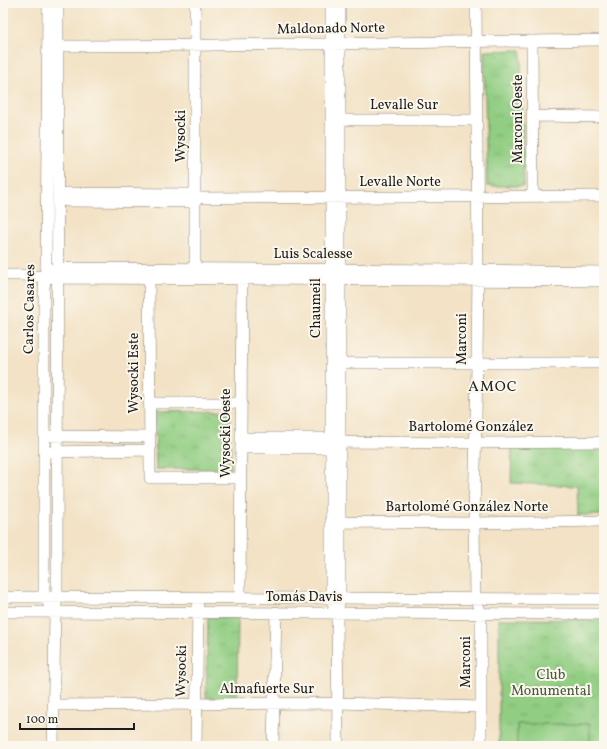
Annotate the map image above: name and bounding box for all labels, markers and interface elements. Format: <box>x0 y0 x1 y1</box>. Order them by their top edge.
street label: Maldonado Norte <box>277 19 386 39</box>
street label: Marconi Oeste <box>509 74 528 164</box>
street label: Levalle Sur <box>370 96 438 115</box>
street label: Wysocki <box>172 110 191 162</box>
street label: Levalle Norte <box>359 173 441 192</box>
street label: Luis Scalesse <box>273 245 353 264</box>
street label: Carlos Casares <box>20 264 40 354</box>
street label: Chaumeil <box>307 278 326 338</box>
street label: Marconi <box>453 313 472 365</box>
street label: Wysocki Este <box>125 332 144 413</box>
district label: AMOC <box>468 377 518 398</box>
street label: Wysocki Oeste <box>217 388 236 478</box>
street label: Bartolomé González <box>409 418 533 437</box>
street label: Bartolomé González Norte <box>386 498 549 517</box>
street label: Tomás Davis <box>265 588 343 607</box>
street label: Marconi <box>457 636 476 688</box>
street label: Wysocki <box>172 645 192 697</box>
park label: Club Monumental <box>511 666 591 701</box>
street label: Almafuerte Sur <box>220 680 314 699</box>
scale bar <box>20 705 134 731</box>
text: 100 m <box>26 712 59 728</box>

